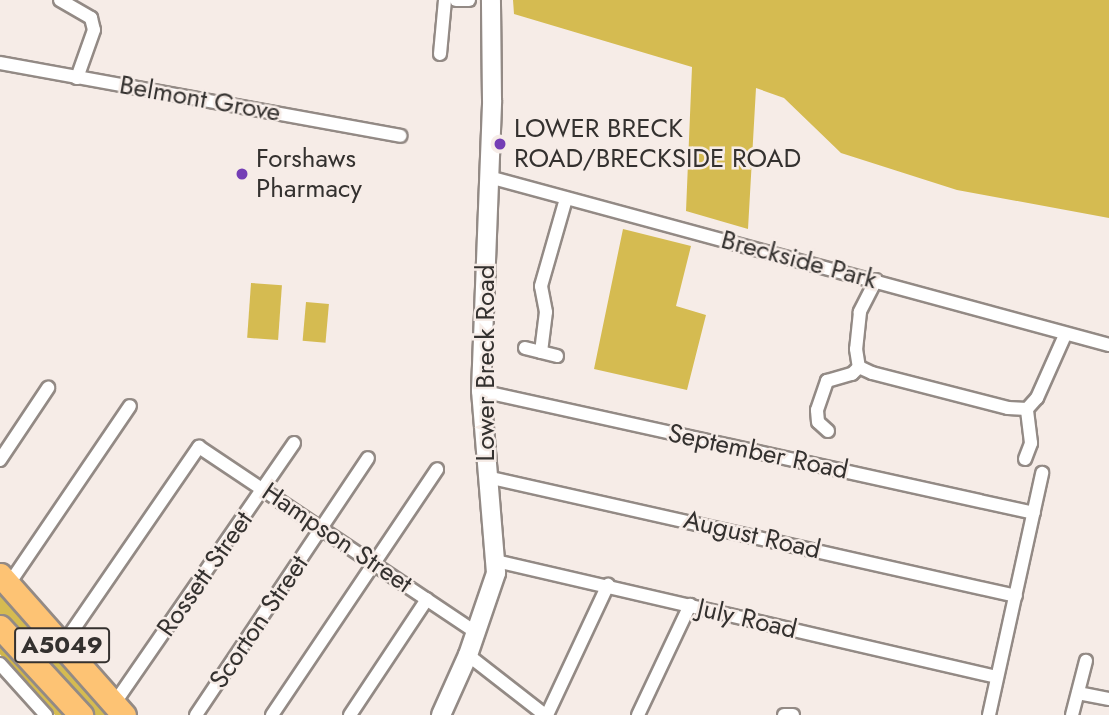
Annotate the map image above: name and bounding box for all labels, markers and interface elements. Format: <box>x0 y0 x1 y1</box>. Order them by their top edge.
street label: Belmont Grove <box>117 69 283 129</box>
place label: LOWER BRECK ROAD/BRECKSIDE ROAD <box>514 113 801 174</box>
marker: LOWER BRECK ROAD/BRECKSIDE ROAD <box>492 136 508 152</box>
place label: Forshaws Pharmacy <box>256 143 362 204</box>
marker: Forshaws Pharmacy <box>234 166 250 182</box>
street label: Breckside Park <box>718 224 880 296</box>
street label: Lower Breck Road <box>470 264 502 462</box>
street label: September Road <box>665 418 851 486</box>
street label: Hampson Street <box>256 476 418 600</box>
street label: August Road <box>681 504 823 566</box>
street label: Rossett Street <box>151 505 259 643</box>
street label: Scorton Street <box>203 550 315 694</box>
street label: July Road <box>694 592 800 646</box>
road number: A5049 <box>13 624 111 666</box>

